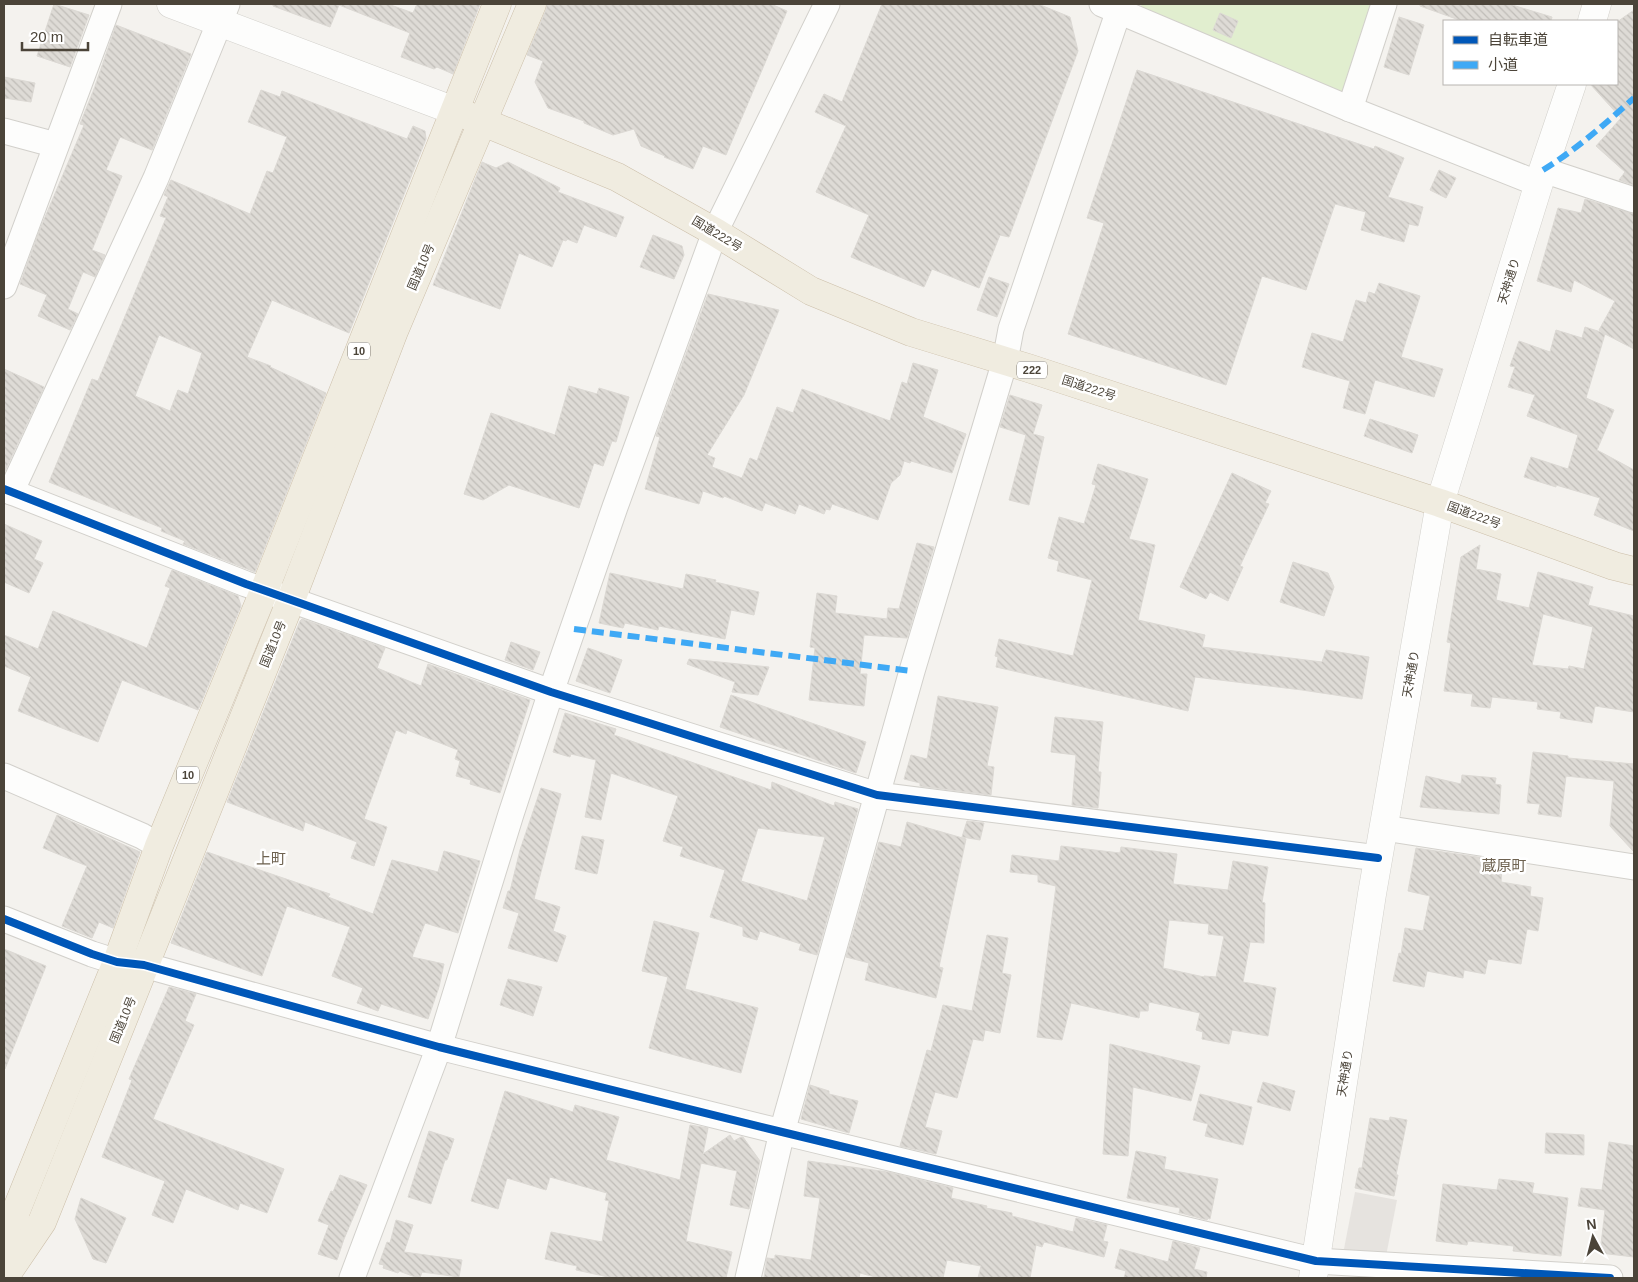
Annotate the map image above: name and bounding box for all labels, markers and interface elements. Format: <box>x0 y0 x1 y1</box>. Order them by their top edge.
scale bar <box>22 20 89 52</box>
legend <box>1443 20 1618 85</box>
text: 20 m <box>30 28 63 45</box>
text: 自転車道 <box>1488 31 1548 48</box>
text: 小道 <box>1488 56 1518 73</box>
street label: 国道222号 <box>689 214 745 254</box>
street label: 国道10号 <box>405 242 437 292</box>
street label: 天神通り <box>1495 256 1523 306</box>
road number: 10 <box>348 342 370 360</box>
road number: 222 <box>1017 362 1047 378</box>
street label: 国道222号 <box>1060 373 1118 403</box>
street label: 国道222号 <box>1445 499 1503 531</box>
street label: 国道10号 <box>257 618 289 670</box>
street label: 天神通り <box>1400 649 1422 699</box>
road number: 10 <box>177 766 199 784</box>
district label: 上町 <box>256 850 286 867</box>
district label: 蔵原町 <box>1481 857 1527 874</box>
street label: 国道10号 <box>107 994 139 1046</box>
street label: 天神通り <box>1334 1048 1356 1098</box>
north arrow <box>1568 1212 1618 1262</box>
text: N <box>1585 1216 1597 1233</box>

